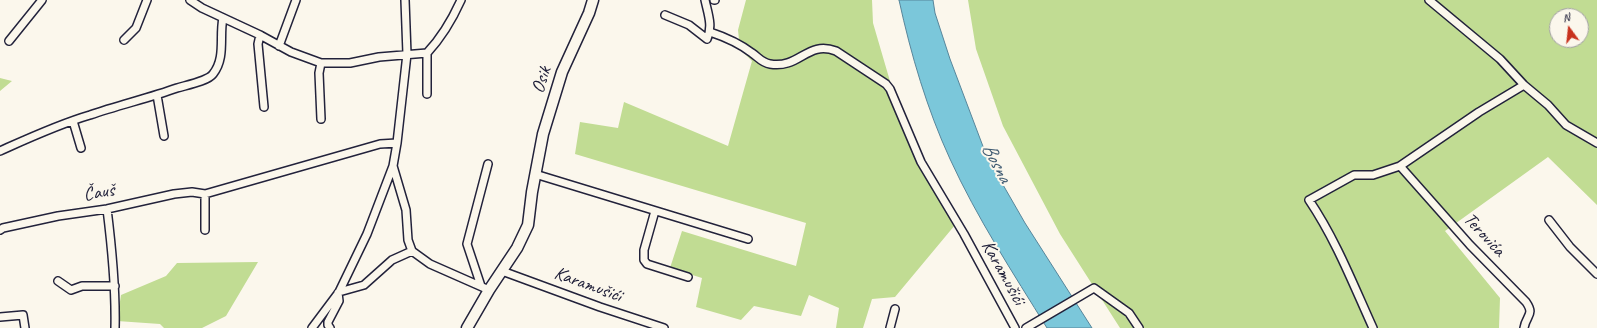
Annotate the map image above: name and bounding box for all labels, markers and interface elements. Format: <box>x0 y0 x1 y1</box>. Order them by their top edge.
north arrow <box>1549 8 1589 48</box>
text: N <box>1561 10 1571 25</box>
street label: Osik <box>527 64 557 96</box>
water label: Bosna <box>976 139 1016 187</box>
street label: Čauš <box>82 179 116 207</box>
street label: Terovića <box>1458 208 1510 262</box>
street label: Karamušići <box>976 237 1030 309</box>
street label: Karamušići <box>551 262 625 308</box>

